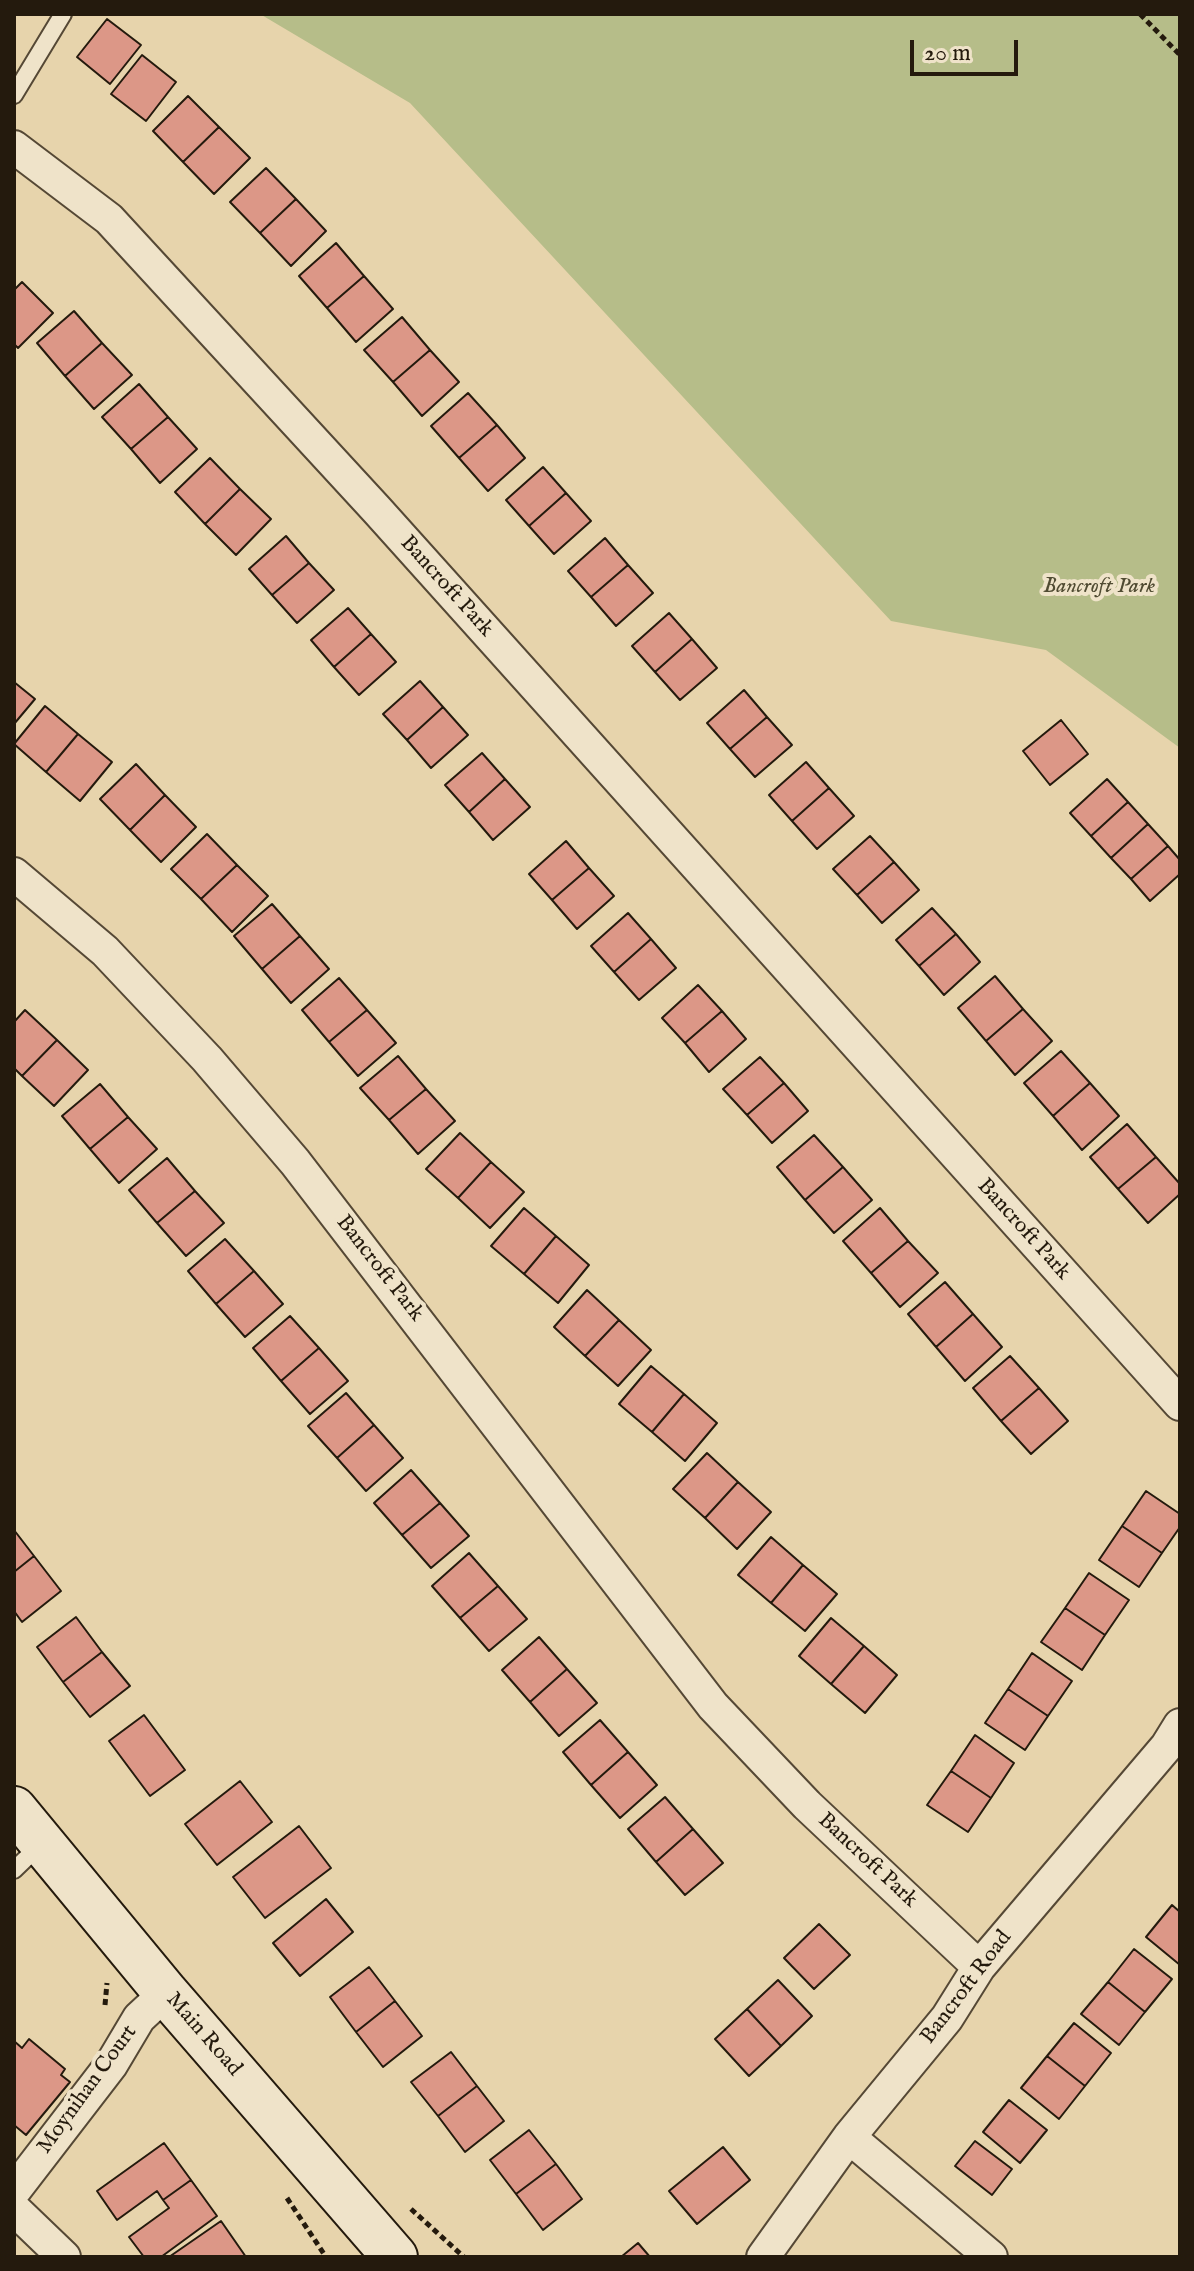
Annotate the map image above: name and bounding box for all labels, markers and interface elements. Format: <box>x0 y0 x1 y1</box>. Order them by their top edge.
scale bar <box>914 24 1022 74</box>
text: 20 m <box>924 38 971 69</box>
street label: Bancroft Park <box>394 531 498 643</box>
park label: Bancroft Park <box>1043 574 1155 600</box>
street label: Bancroft Park <box>971 1174 1075 1286</box>
street label: Bancroft Park <box>329 1211 429 1327</box>
street label: Bancroft Park <box>811 1808 923 1914</box>
street label: Bancroft Road <box>916 1926 1018 2050</box>
street label: Main Road <box>159 1988 247 2082</box>
street label: Moynihan Court <box>32 2020 144 2160</box>

